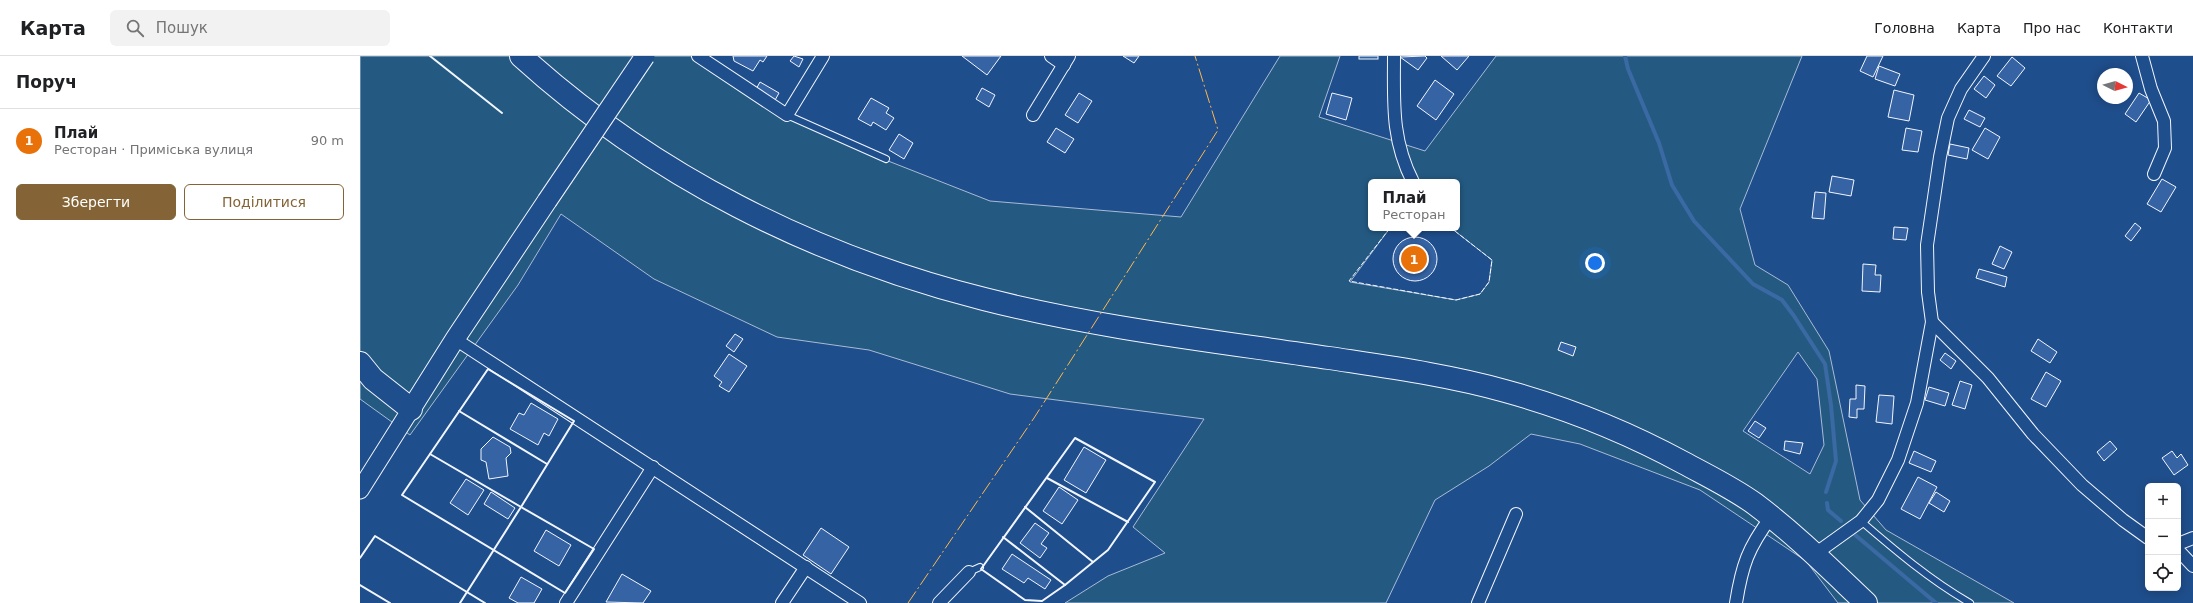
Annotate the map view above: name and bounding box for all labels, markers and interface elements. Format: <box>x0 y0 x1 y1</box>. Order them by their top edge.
search box <box>110 10 390 46</box>
text: Карта <box>20 17 86 39</box>
icon: search <box>124 17 146 39</box>
text: Пошук <box>156 19 208 37</box>
text: Головна <box>1874 20 1935 36</box>
text: Карта <box>1957 20 2001 36</box>
text: Про нас <box>2023 20 2081 36</box>
text: Контакти <box>2103 20 2173 36</box>
north arrow <box>2097 68 2133 104</box>
text: Поруч <box>16 72 77 92</box>
text: Плай <box>54 124 98 142</box>
text: 1 <box>24 133 34 148</box>
text: 90 m <box>311 133 344 148</box>
text: Ресторан · Приміська вулиця <box>54 142 253 157</box>
popup <box>1368 179 1460 231</box>
button: Зберегти <box>16 184 176 220</box>
button: Поділитися <box>184 184 344 220</box>
text: Плай <box>1382 189 1427 207</box>
text: Ресторан <box>1382 207 1446 222</box>
pin: 1 <box>1401 244 1427 274</box>
your location <box>1585 253 1605 273</box>
map controls <box>2145 483 2181 591</box>
button: + <box>2145 483 2181 519</box>
button: − <box>2145 519 2181 555</box>
button: locate <box>2145 555 2181 591</box>

